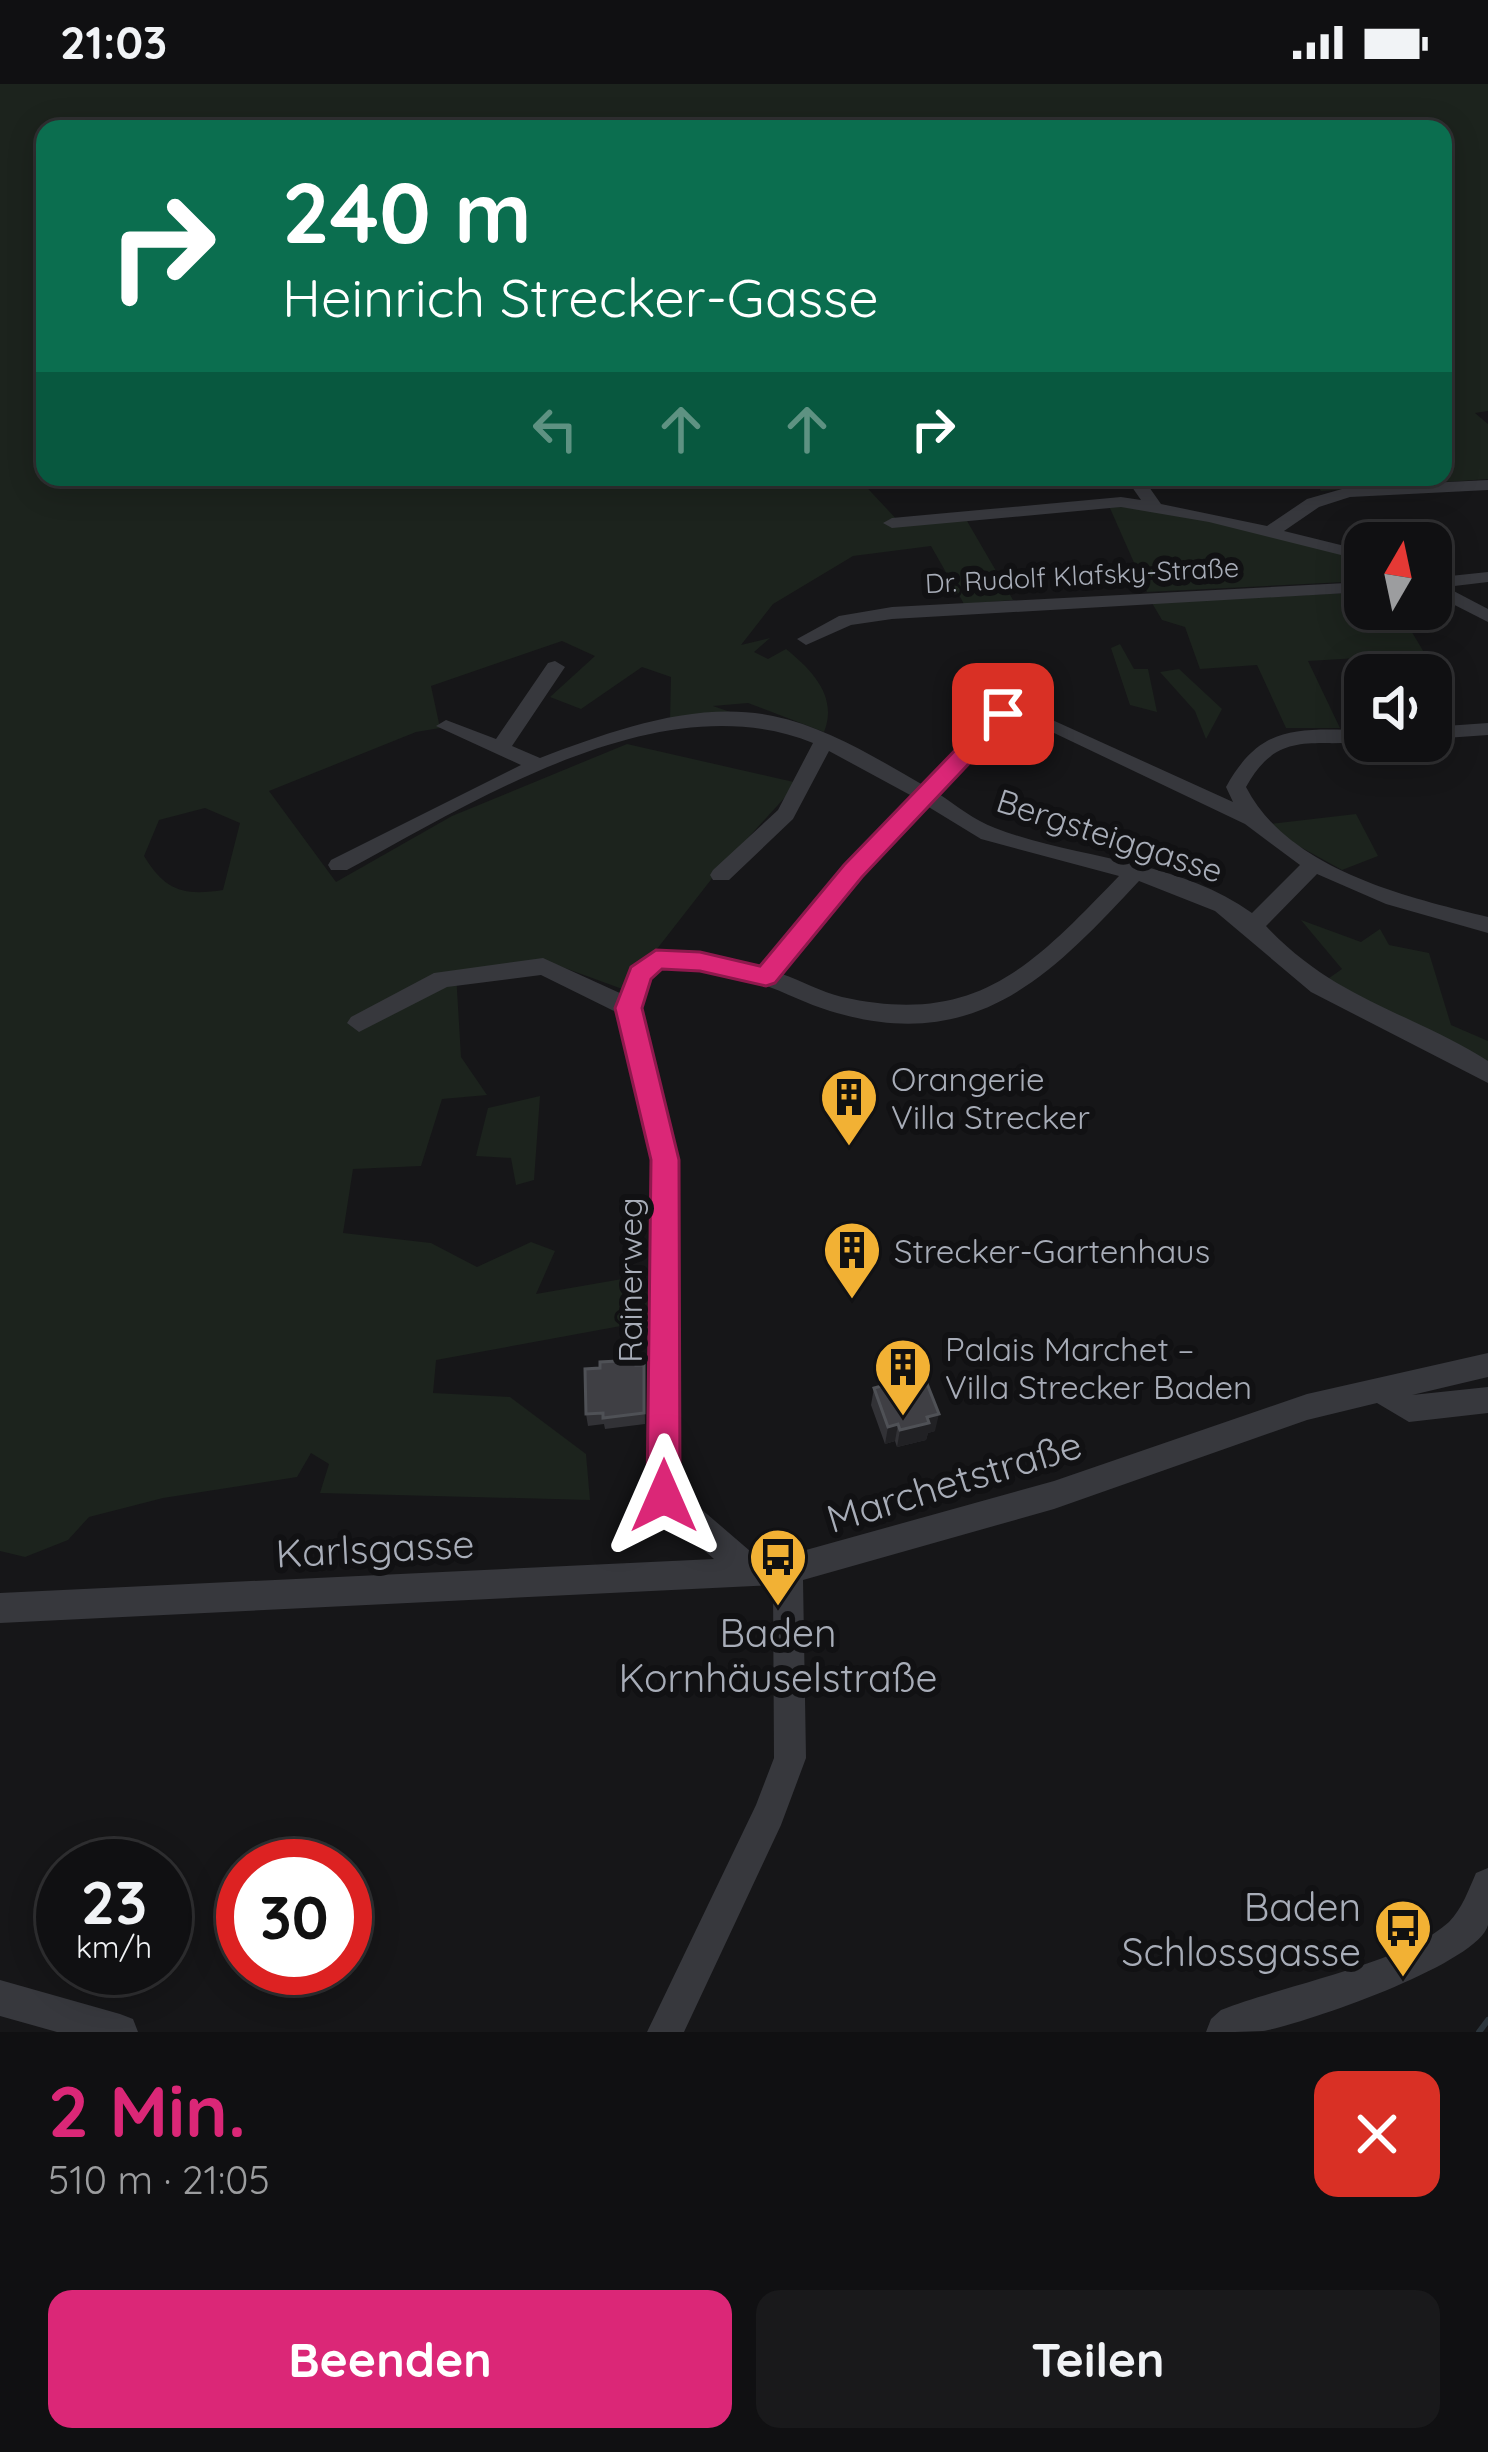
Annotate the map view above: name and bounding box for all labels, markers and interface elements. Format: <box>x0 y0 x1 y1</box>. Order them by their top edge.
text: 21:03 <box>60 14 167 70</box>
text: 240 m <box>282 159 532 264</box>
icon: right <box>84 168 240 324</box>
text: Heinrich Strecker-Gasse <box>282 263 879 331</box>
icon: left <box>522 396 588 462</box>
icon: ahead <box>648 396 714 462</box>
icon: ahead <box>774 396 840 462</box>
icon: right <box>900 396 966 462</box>
north arrow <box>1344 522 1452 630</box>
map controls <box>1344 522 1452 762</box>
street label: Dr. Rudolf Klafsky-Straße <box>924 550 1240 600</box>
button: sound <box>1344 654 1452 762</box>
pin <box>952 663 1054 765</box>
icon: arrive <box>970 681 1036 747</box>
street label: Bergsteiggasse <box>992 779 1228 891</box>
place label: Orangerie Villa Strecker <box>891 1058 1090 1137</box>
building icon: Orangerie Villa Strecker <box>818 1066 880 1148</box>
street label: Rainerweg <box>609 1197 650 1363</box>
building icon: Strecker-Gartenhaus <box>821 1219 883 1301</box>
place label: Strecker-Gartenhaus <box>894 1230 1210 1271</box>
place label: Palais Marchet – Villa Strecker Baden <box>945 1328 1252 1407</box>
building icon: Palais Marchet – Villa Strecker Baden <box>872 1336 934 1418</box>
street label: Marchetstraße <box>821 1419 1087 1543</box>
position arrow <box>601 1433 727 1559</box>
street label: Karlsgasse <box>275 1518 475 1578</box>
bus stop icon: Baden Kornhäuselstraße <box>747 1526 809 1608</box>
place label: Baden Kornhäuselstraße <box>619 1608 937 1702</box>
speed limit sign: 30 <box>216 1839 372 1995</box>
text: 23 <box>81 1864 147 1939</box>
place label: Baden Schlossgasse <box>1122 1882 1361 1976</box>
bus stop icon: Baden Schlossgasse <box>1372 1897 1434 1979</box>
text: km/h <box>76 1928 152 1966</box>
text: 2 Min. <box>48 2065 246 2155</box>
button: close <box>1314 2071 1440 2197</box>
text: 510 m · 21:05 <box>48 2155 270 2204</box>
button: Beenden <box>48 2290 732 2428</box>
button: Teilen <box>756 2290 1440 2428</box>

